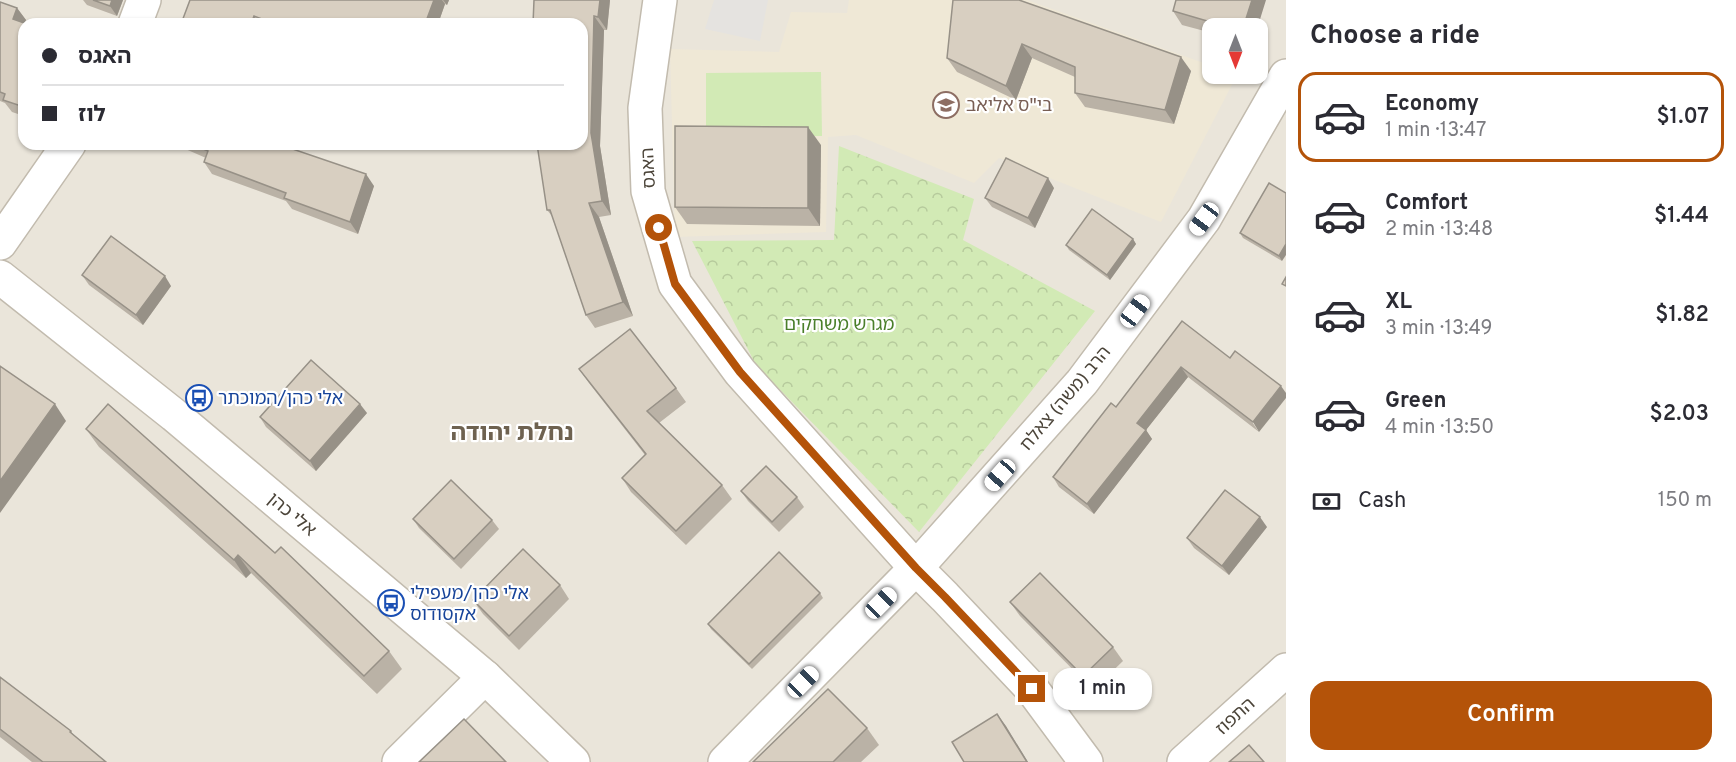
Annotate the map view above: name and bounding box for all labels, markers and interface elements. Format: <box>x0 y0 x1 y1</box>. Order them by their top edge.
north arrow <box>1202 18 1268 84</box>
map controls <box>1202 18 1268 84</box>
text: Choose a ride <box>1310 19 1480 53</box>
text: האגס <box>78 44 131 71</box>
school or university icon: בי"ס אליאב <box>931 90 961 120</box>
icon: car <box>1313 90 1367 144</box>
text: Economy <box>1385 91 1479 118</box>
place label: בי"ס אליאב <box>966 95 1052 118</box>
text: לוז <box>78 102 106 129</box>
text: $1.07 <box>1656 104 1709 131</box>
text: 1 min · 13:47 <box>1385 118 1487 144</box>
street label: האגס <box>637 147 662 189</box>
icon: car <box>1313 189 1367 243</box>
text: Comfort <box>1385 190 1468 217</box>
car <box>1186 199 1222 239</box>
text: $1.44 <box>1654 203 1709 230</box>
route start <box>645 214 672 241</box>
text: 2 min · 13:48 <box>1385 217 1493 243</box>
icon: car <box>1313 288 1367 342</box>
text: XL <box>1385 289 1412 316</box>
car <box>1117 291 1153 331</box>
text: $1.82 <box>1655 302 1709 329</box>
park label: מגרש משחקים <box>784 314 894 337</box>
text: 3 min · 13:49 <box>1385 316 1492 342</box>
street label: הרב (משה) צאלח <box>1016 342 1117 456</box>
bus stop icon: אלי כהן/המוכתר <box>184 383 214 413</box>
icon: car <box>1313 387 1367 441</box>
place label: אלי כהן/המוכתר <box>218 388 343 411</box>
text: Green <box>1385 388 1447 415</box>
text: $2.03 <box>1650 401 1709 428</box>
text: 4 min · 13:50 <box>1385 415 1494 441</box>
district label: נחלת יהודה <box>450 419 574 449</box>
car <box>981 456 1019 494</box>
icon: cash <box>1310 485 1343 518</box>
street label: אלי כהן <box>262 488 320 542</box>
text: Cash <box>1358 488 1407 515</box>
text: 150 m <box>1658 488 1712 514</box>
place label: אלי כהן/מעפילי אקסודוס <box>410 583 529 627</box>
car <box>862 584 900 622</box>
bus stop icon: אלי כהן/מעפילי אקסודוס <box>376 588 406 618</box>
car <box>784 663 822 701</box>
callout: 1 min <box>1053 668 1152 710</box>
route end <box>1018 675 1045 702</box>
text: 1 min <box>1079 676 1126 702</box>
button: Confirm <box>1310 681 1712 750</box>
street label: התפוז <box>1211 693 1261 741</box>

